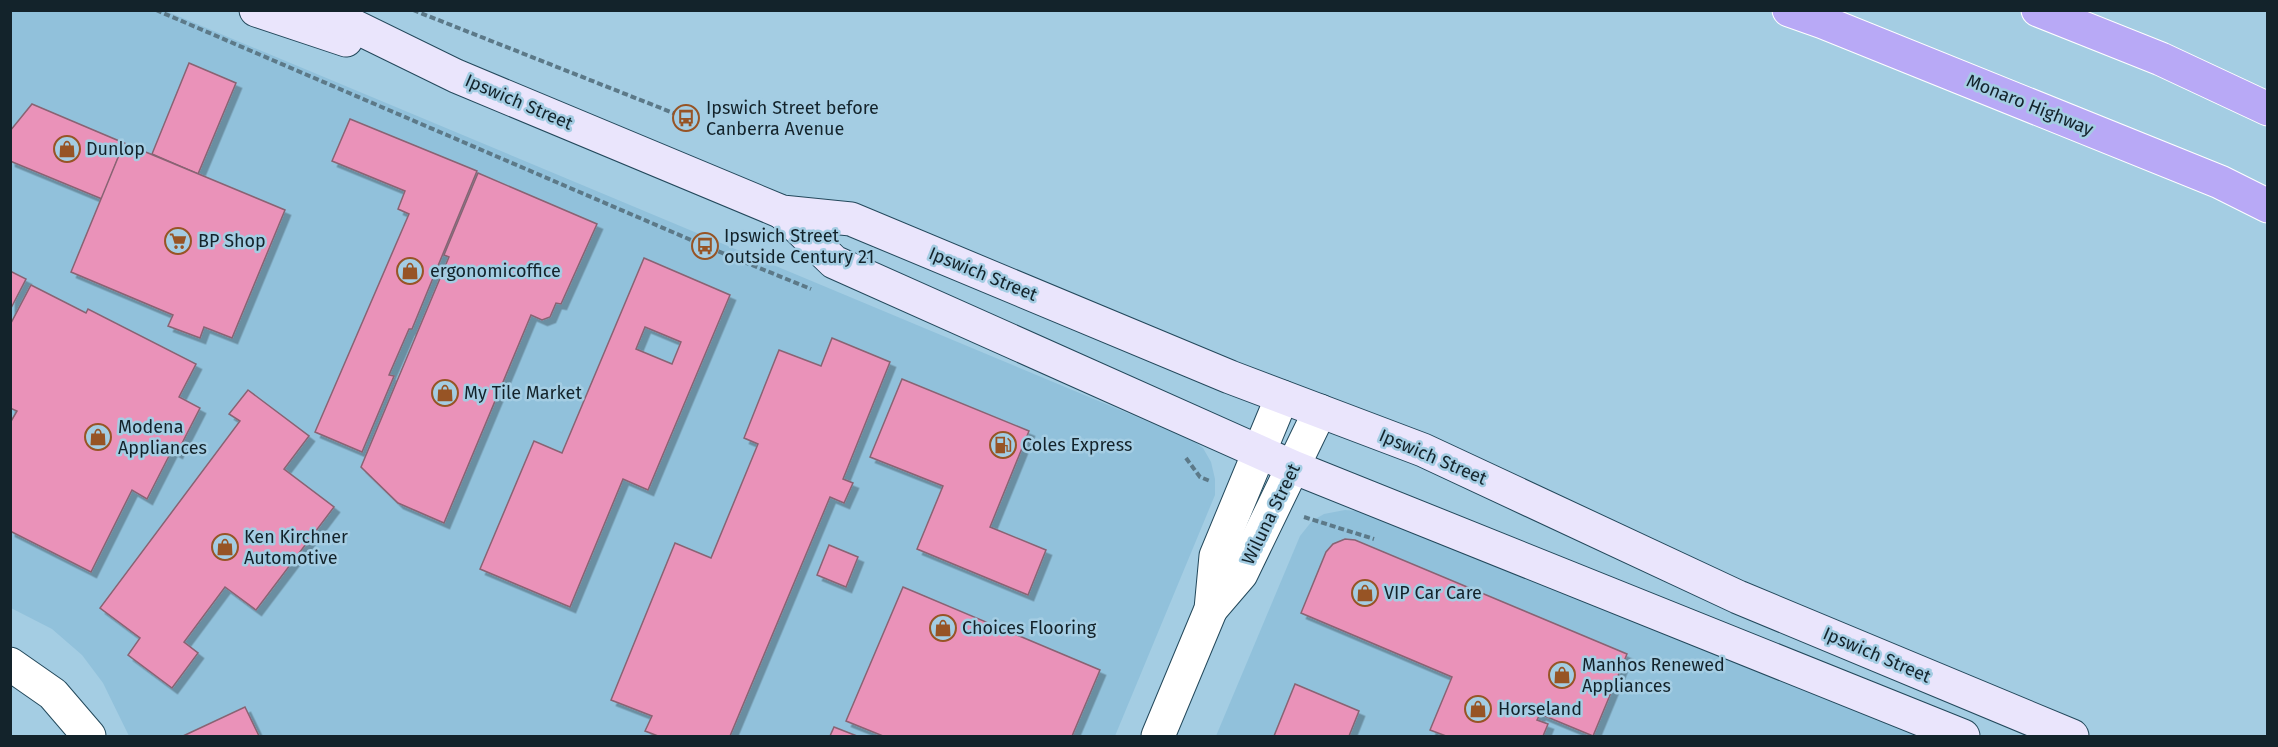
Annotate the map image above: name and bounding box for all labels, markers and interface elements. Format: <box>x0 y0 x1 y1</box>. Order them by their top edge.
street label: Ipswich Street <box>462 69 577 135</box>
street label: Monaro Highway <box>1963 70 2097 141</box>
place label: Ipswich Street before Canberra Avenue <box>706 97 879 140</box>
bus stop icon: Ipswich Street before Canberra Avenue <box>671 103 701 133</box>
shop icon: Dunlop <box>52 134 82 164</box>
place label: Dunlop <box>86 138 145 160</box>
place label: Ipswich Street outside Century 21 <box>724 225 874 268</box>
supermarket icon: BP Shop <box>163 226 193 256</box>
place label: BP Shop <box>198 230 266 252</box>
bus stop icon: Ipswich Street outside Century 21 <box>690 231 720 261</box>
street label: Ipswich Street <box>926 242 1041 306</box>
shop icon: ergonomicoffice <box>395 256 425 286</box>
place label: ergonomicoffice <box>430 260 561 282</box>
shop icon: My Tile Market <box>430 378 460 408</box>
place label: My Tile Market <box>464 382 582 404</box>
place label: Modena Appliances <box>118 416 207 459</box>
shop icon: Modena Appliances <box>83 422 113 452</box>
street label: Ipswich Street <box>1376 424 1491 490</box>
fuel station icon: Coles Express <box>988 430 1018 460</box>
place label: Coles Express <box>1022 434 1132 456</box>
street label: Wiluna Street <box>1237 459 1305 568</box>
place label: Ken Kirchner Automotive <box>244 526 348 569</box>
shop icon: Ken Kirchner Automotive <box>210 532 240 562</box>
shop icon: VIP Car Care <box>1350 578 1380 608</box>
place label: VIP Car Care <box>1384 582 1482 604</box>
shop icon: Choices Flooring <box>928 613 958 643</box>
place label: Choices Flooring <box>962 617 1097 639</box>
street label: Ipswich Street <box>1820 622 1935 688</box>
place label: Manhos Renewed Appliances <box>1582 654 1725 697</box>
shop icon: Manhos Renewed Appliances <box>1547 660 1577 690</box>
shop icon: Horseland <box>1463 694 1493 724</box>
place label: Horseland <box>1498 698 1582 720</box>

